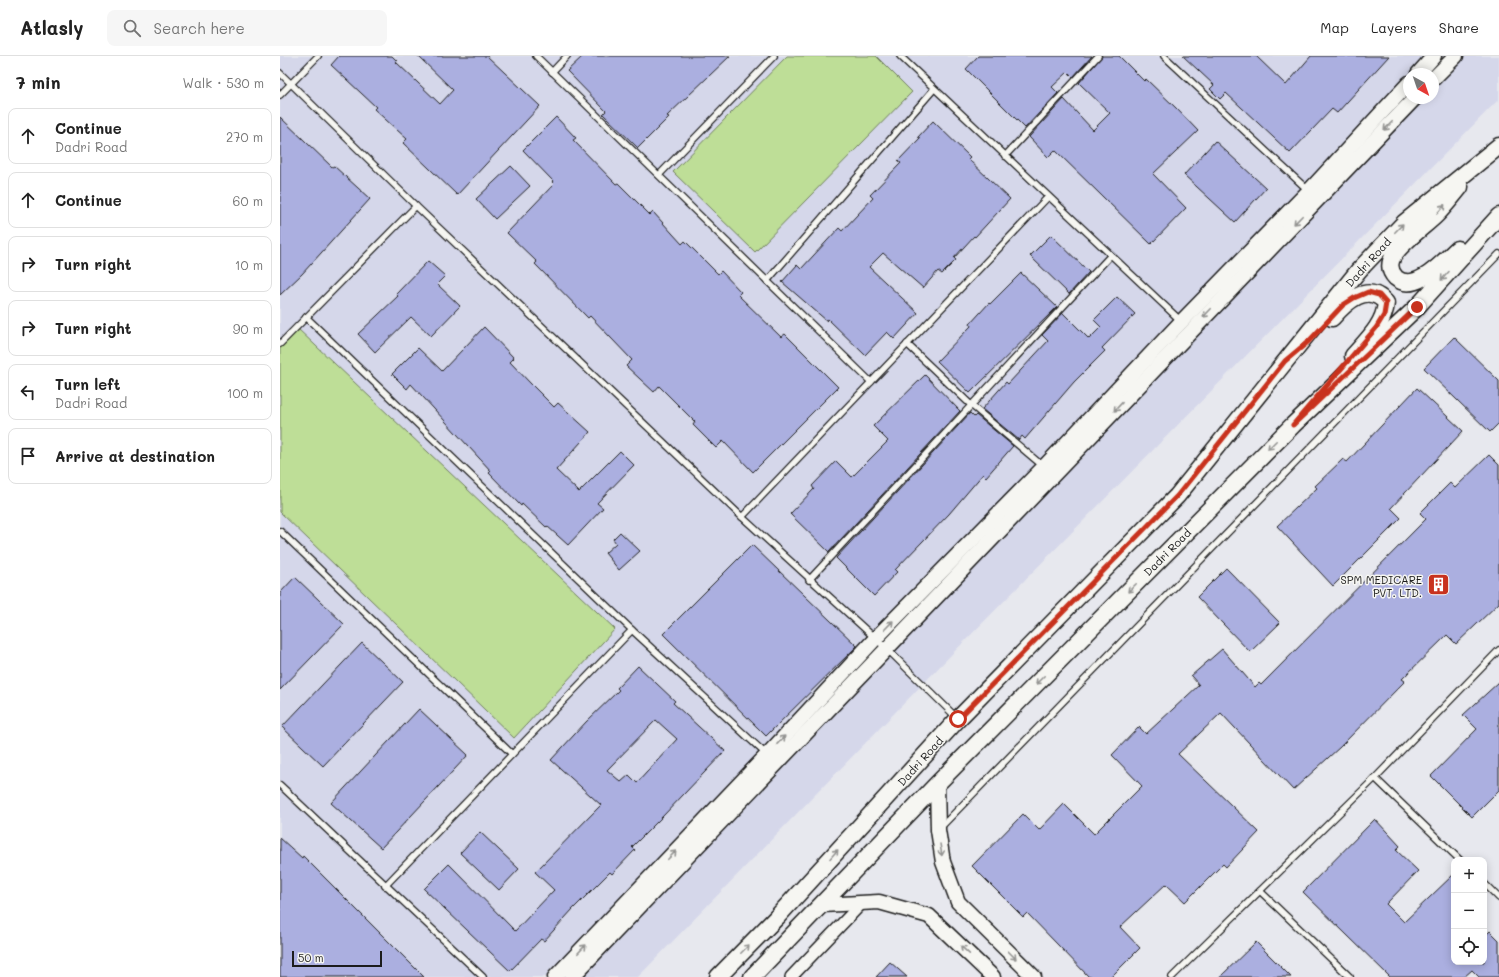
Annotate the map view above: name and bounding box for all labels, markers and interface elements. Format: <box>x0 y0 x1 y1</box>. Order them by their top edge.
search box <box>107 10 387 46</box>
text: Atlasly <box>20 15 83 40</box>
icon: search <box>121 17 143 39</box>
text: Search here <box>153 18 245 38</box>
text: Map <box>1320 18 1349 37</box>
text: Layers <box>1371 18 1417 37</box>
text: Share <box>1439 18 1479 37</box>
north arrow <box>1403 68 1439 104</box>
text: 7 min <box>16 71 61 93</box>
text: Walk · 530 m <box>183 74 264 91</box>
text: Continue <box>55 118 122 138</box>
one-way arrow <box>1383 121 1393 131</box>
icon: ahead <box>17 125 39 147</box>
text: 270 m <box>226 128 263 145</box>
text: Dadri Road <box>55 138 127 155</box>
icon: ahead <box>17 189 39 211</box>
text: Continue <box>55 190 122 210</box>
text: 60 m <box>233 192 263 209</box>
one-way arrow <box>1436 204 1445 215</box>
one-way arrow <box>1293 215 1303 225</box>
one-way arrow <box>1394 223 1404 233</box>
street label: Dadri Road <box>1342 234 1394 290</box>
icon: right <box>17 253 39 275</box>
text: Turn right <box>55 254 132 274</box>
text: 10 m <box>235 256 263 273</box>
one-way arrow <box>1440 271 1450 281</box>
route end <box>1408 298 1426 316</box>
one-way arrow <box>1202 308 1212 318</box>
icon: right <box>17 317 39 339</box>
text: Turn right <box>55 318 132 338</box>
text: 90 m <box>233 320 263 337</box>
text: Turn left <box>55 374 120 394</box>
icon: left <box>17 381 39 403</box>
text: 100 m <box>227 384 263 401</box>
text: Dadri Road <box>55 394 127 411</box>
one-way arrow <box>1113 402 1123 412</box>
one-way arrow <box>1267 440 1277 450</box>
icon: arrive <box>17 445 39 467</box>
text: Arrive at destination <box>55 446 215 466</box>
street label: Dadri Road <box>1140 525 1194 579</box>
place label: SPM MEDICARE PVT. LTD. <box>1341 572 1422 600</box>
building icon: SPM MEDICARE PVT. LTD. <box>1425 572 1451 598</box>
one-way arrow <box>1127 583 1137 593</box>
one-way arrow <box>884 620 894 630</box>
one-way arrow <box>1035 675 1045 685</box>
route start <box>949 710 967 728</box>
street label: Dadri Road <box>894 733 946 789</box>
one-way arrow <box>776 736 785 746</box>
one-way arrow <box>937 844 945 857</box>
one-way arrow <box>830 849 839 860</box>
one-way arrow <box>667 850 677 860</box>
map controls <box>1451 857 1487 965</box>
button: + <box>1451 857 1487 893</box>
button: − <box>1451 893 1487 929</box>
button: locate <box>1451 929 1487 965</box>
one-way arrow <box>577 944 587 954</box>
one-way arrow <box>740 944 750 954</box>
one-way arrow <box>960 945 970 955</box>
scale bar <box>292 949 382 968</box>
text: 50 m <box>298 950 324 965</box>
one-way arrow <box>1007 950 1017 960</box>

